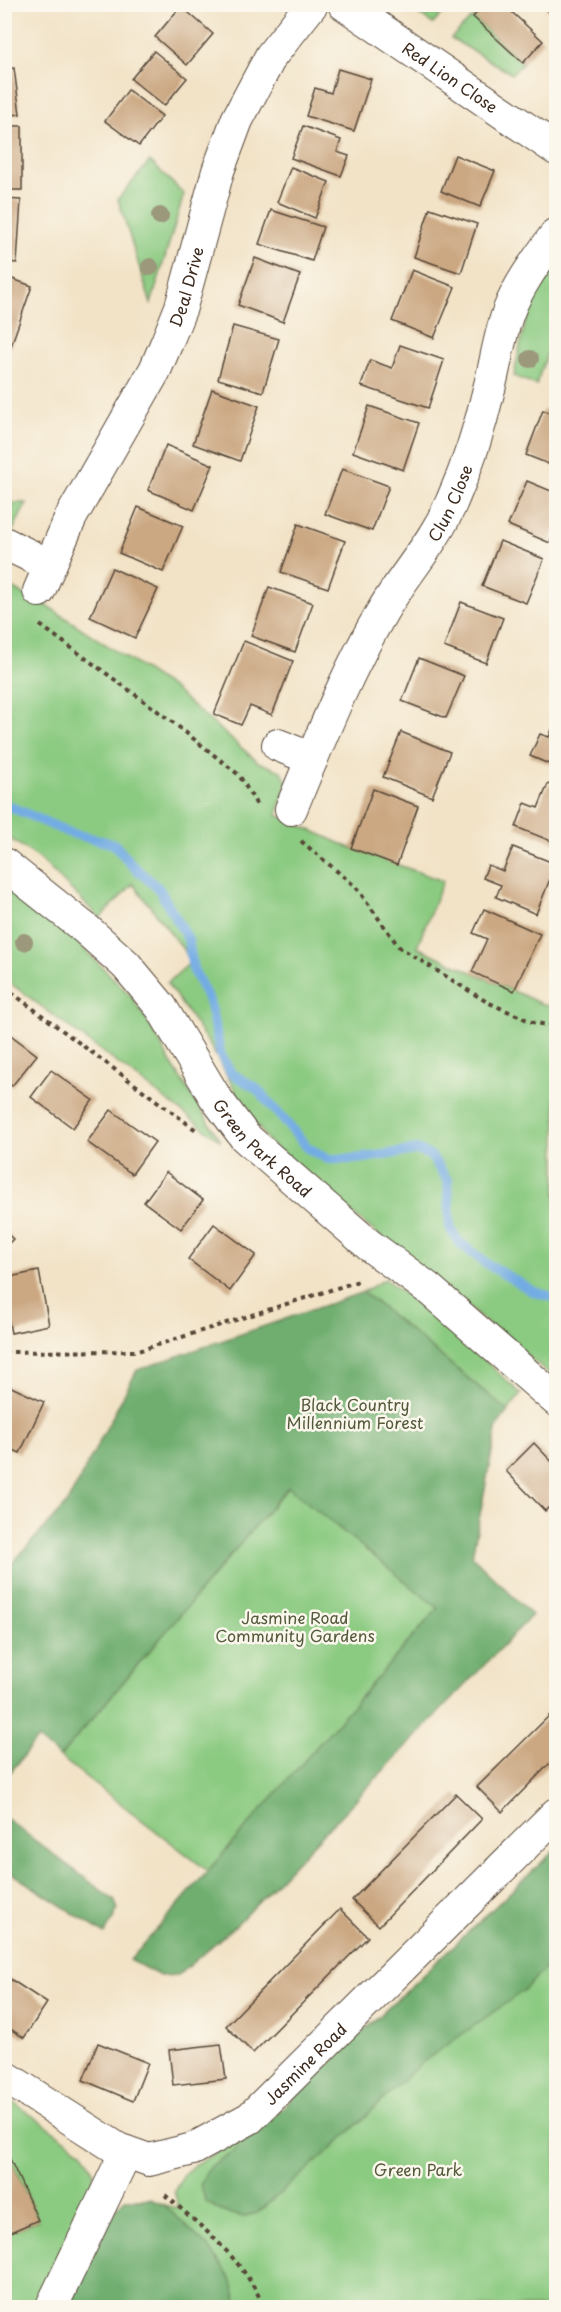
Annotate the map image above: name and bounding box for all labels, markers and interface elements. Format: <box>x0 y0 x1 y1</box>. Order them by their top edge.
street label: Red Lion Close <box>398 36 503 118</box>
street label: Deal Drive <box>162 244 209 330</box>
street label: Clun Close <box>421 461 478 546</box>
street label: Green Park Road <box>208 1093 318 1202</box>
park label: Black Country Millennium Forest <box>287 1392 423 1434</box>
park label: Jasmine Road Community Gardens <box>215 1605 375 1647</box>
street label: Jasmine Road <box>258 2017 352 2110</box>
park label: Green Park <box>374 2157 463 2181</box>

